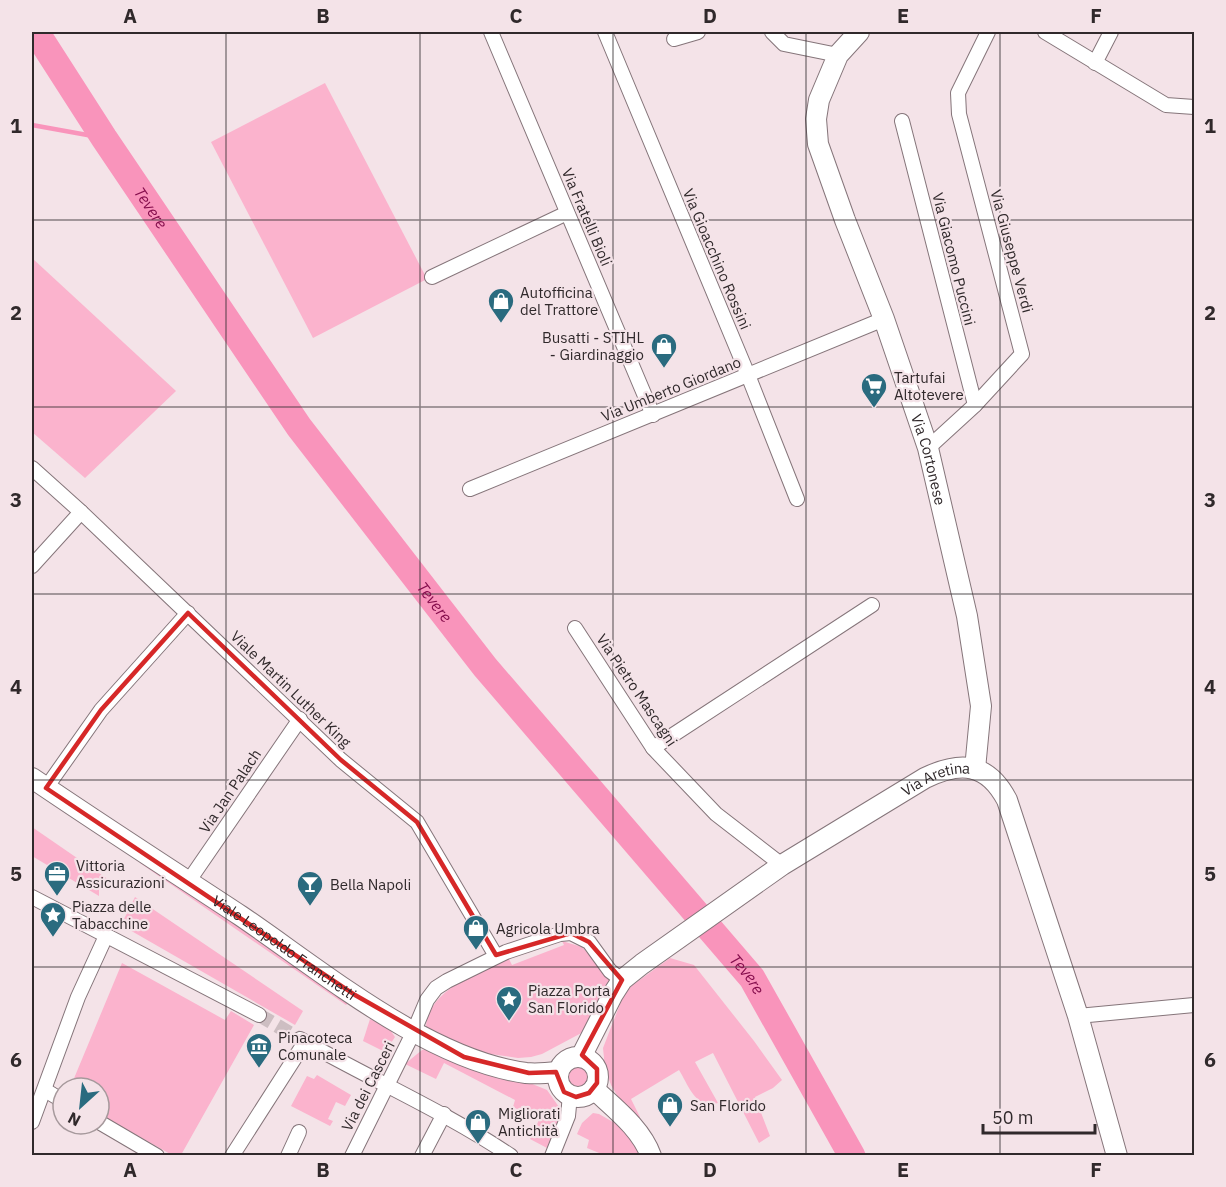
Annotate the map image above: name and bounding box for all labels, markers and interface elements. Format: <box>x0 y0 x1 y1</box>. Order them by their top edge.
text: A <box>123 2 137 29</box>
text: B <box>316 2 330 29</box>
text: C <box>509 2 523 29</box>
text: D <box>703 2 717 29</box>
text: E <box>897 2 909 29</box>
text: F <box>1090 2 1102 29</box>
text: 1 <box>10 112 22 139</box>
text: 1 <box>1204 112 1216 139</box>
street label: Via Fratelli Bioli <box>558 165 616 269</box>
water label: Tevere <box>130 183 172 232</box>
street label: Via Gioacchino Rossini <box>679 186 755 332</box>
street label: Via Giuseppe Verdi <box>986 187 1038 315</box>
street label: Via Giacomo Puccini <box>928 191 980 327</box>
place label: Autofficina del Trattore <box>520 283 598 319</box>
shop icon: Autofficina del Trattore <box>486 286 516 324</box>
text: 2 <box>10 299 22 326</box>
text: 2 <box>1204 299 1216 326</box>
place label: Busatti - STIHL - Giardinaggio <box>542 328 644 364</box>
shop icon: Busatti - STIHL - Giardinaggio <box>649 331 679 369</box>
street label: Via Umberto Giordano <box>598 352 744 426</box>
place label: Tartufai Altotevere <box>894 368 964 404</box>
supermarket icon: Tartufai Altotevere <box>859 371 889 409</box>
street label: Via Cortonese <box>908 411 950 507</box>
text: 3 <box>10 486 22 513</box>
text: 3 <box>1204 486 1216 513</box>
water label: Tevere <box>413 578 457 626</box>
street label: Viale Martin Luther King <box>227 627 355 752</box>
street label: Via Pietro Mascagni <box>592 630 682 750</box>
text: 4 <box>10 673 22 700</box>
text: 4 <box>1204 673 1216 700</box>
street label: Via Jan Palach <box>195 745 265 837</box>
street label: Via Aretina <box>897 758 971 800</box>
place label: Vittoria Assicurazioni <box>76 856 165 892</box>
office icon: Vittoria Assicurazioni <box>42 859 72 897</box>
text: 5 <box>10 860 22 887</box>
text: 5 <box>1204 860 1216 887</box>
bar icon: Bella Napoli <box>295 869 325 907</box>
place label: Bella Napoli <box>330 875 411 894</box>
street label: Viale Leopoldo Franchetti <box>209 890 360 1004</box>
place label: Piazza delle Tabacchine <box>72 897 152 933</box>
place icon: Piazza delle Tabacchine <box>38 900 68 938</box>
shop icon: Agricola Umbra <box>461 913 491 951</box>
place label: Agricola Umbra <box>496 919 600 938</box>
water label: Tevere <box>726 950 769 998</box>
place label: Piazza Porta San Florido <box>528 981 610 1017</box>
place icon: Piazza Porta San Florido <box>494 984 524 1022</box>
place label: Pinacoteca Comunale <box>278 1028 352 1064</box>
museum icon: Pinacoteca Comunale <box>244 1031 274 1069</box>
street label: Via dei Casceri <box>337 1038 399 1134</box>
text: 6 <box>10 1046 22 1073</box>
text: 6 <box>1204 1046 1216 1073</box>
north arrow <box>51 1076 111 1136</box>
shop icon: San Florido <box>655 1090 685 1128</box>
place label: San Florido <box>690 1096 766 1115</box>
scale bar <box>983 1097 1096 1135</box>
place label: Migliorati Antichità <box>498 1104 561 1140</box>
text: 50 m <box>992 1106 1034 1129</box>
shop icon: Migliorati Antichità <box>463 1107 493 1145</box>
text: N <box>64 1108 84 1131</box>
text: A <box>123 1156 137 1183</box>
text: B <box>316 1156 330 1183</box>
text: C <box>509 1156 523 1183</box>
text: D <box>703 1156 717 1183</box>
text: E <box>897 1156 909 1183</box>
text: F <box>1090 1156 1102 1183</box>

